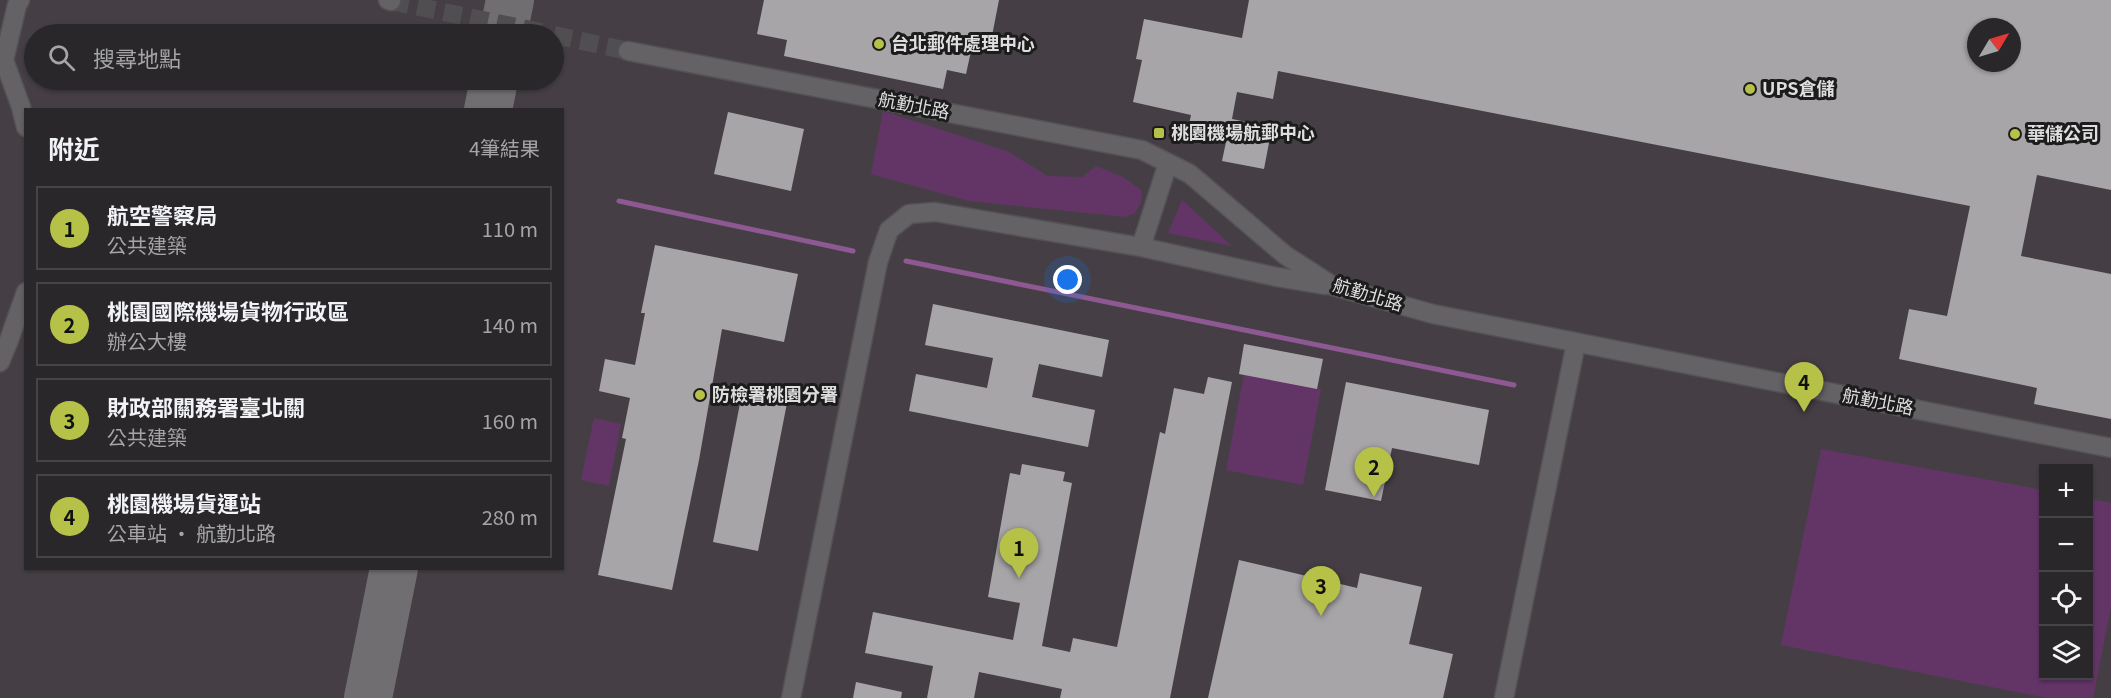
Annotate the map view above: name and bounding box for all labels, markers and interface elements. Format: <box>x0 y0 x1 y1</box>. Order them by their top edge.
north arrow <box>1967 18 2021 72</box>
search box <box>24 24 564 90</box>
place label: 台北郵件處理中心 <box>891 29 1035 55</box>
marker: 台北郵件處理中心 <box>872 37 886 51</box>
icon: search <box>45 41 78 74</box>
text: 搜尋地點 <box>93 41 181 73</box>
place label: UPS倉儲 <box>1762 74 1834 100</box>
marker: UPS倉儲 <box>1743 82 1757 96</box>
street label: 航勤北路 <box>877 84 952 124</box>
place label: 桃園機場航郵中心 <box>1171 118 1315 144</box>
place label: 華儲公司 <box>2027 119 2099 145</box>
marker: 桃園機場航郵中心 <box>1152 126 1166 140</box>
marker: 華儲公司 <box>2008 127 2022 141</box>
text: 附近 <box>48 129 100 166</box>
text: 4筆結果 <box>469 133 540 162</box>
text: 航空警察局 <box>107 198 217 230</box>
text: 1 <box>64 214 75 243</box>
text: 110 m <box>482 214 538 243</box>
text: 公共建築 <box>107 230 187 259</box>
your location <box>1053 265 1082 294</box>
street label: 航勤北路 <box>1330 270 1407 316</box>
text: 桃園國際機場貨物行政區 <box>107 294 349 326</box>
text: 2 <box>64 310 75 339</box>
text: 140 m <box>482 310 538 339</box>
text: 辦公大樓 <box>107 326 187 355</box>
pin: 4 <box>1784 362 1824 412</box>
place label: 防檢署桃園分署 <box>712 380 838 406</box>
street label: 航勤北路 <box>1841 380 1916 420</box>
marker: 防檢署桃園分署 <box>693 388 707 402</box>
text: 財政部關務署臺北關 <box>107 390 305 422</box>
text: 3 <box>64 406 75 435</box>
text: 160 m <box>482 406 538 435</box>
text: 公共建築 <box>107 422 187 451</box>
pin: 2 <box>1354 448 1394 497</box>
map controls <box>2039 464 2093 680</box>
button: + <box>2039 464 2093 518</box>
text: 桃園機場貨運站 <box>107 486 261 518</box>
text: 4 <box>64 502 75 531</box>
text: 280 m <box>482 502 538 531</box>
text: 公車站 · 航勤北路 <box>107 518 276 547</box>
button: − <box>2039 518 2093 572</box>
pin: 1 <box>1000 528 1038 578</box>
pin: 3 <box>1302 566 1340 616</box>
button: locate <box>2039 572 2093 626</box>
button: layers <box>2039 626 2093 680</box>

